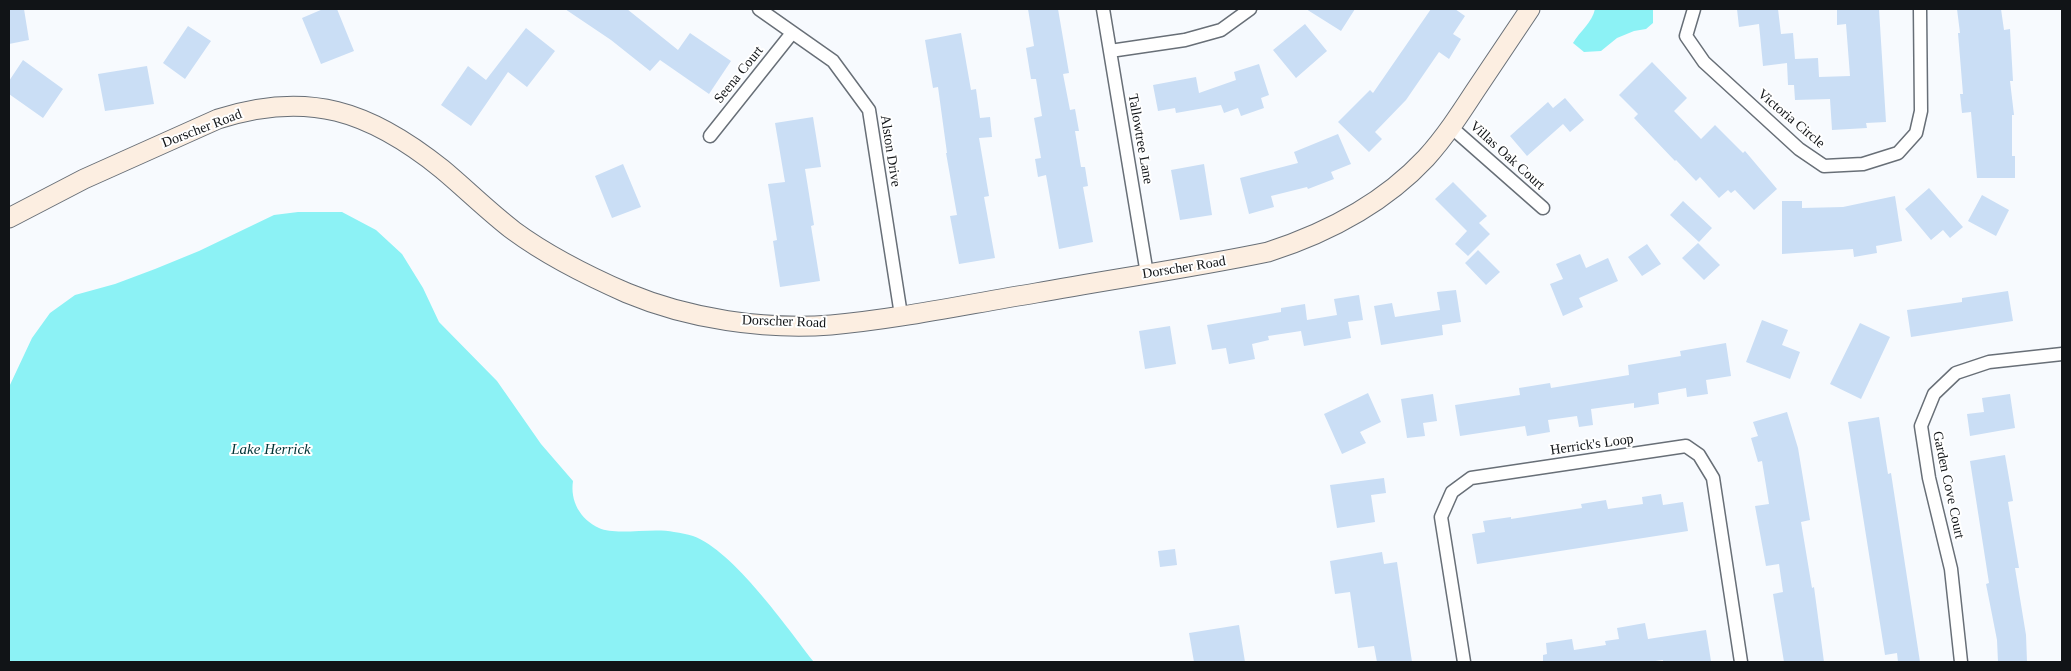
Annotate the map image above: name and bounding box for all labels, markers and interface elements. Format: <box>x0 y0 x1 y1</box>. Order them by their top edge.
street label: Seena Court <box>711 43 767 107</box>
street label: Victoria Circle <box>1754 86 1828 152</box>
street label: Tallowtree Lane <box>1124 93 1156 185</box>
street label: Dorscher Road <box>160 106 244 152</box>
street label: Alston Drive <box>876 114 904 188</box>
street label: Villas Oak Court <box>1466 118 1548 194</box>
street label: Dorscher Road <box>1141 253 1227 283</box>
street label: Dorscher Road <box>742 312 826 332</box>
street label: Garden Cove Court <box>1928 430 1968 540</box>
street label: Herrick's Loop <box>1549 431 1635 459</box>
water label: Lake Herrick <box>231 441 311 459</box>

